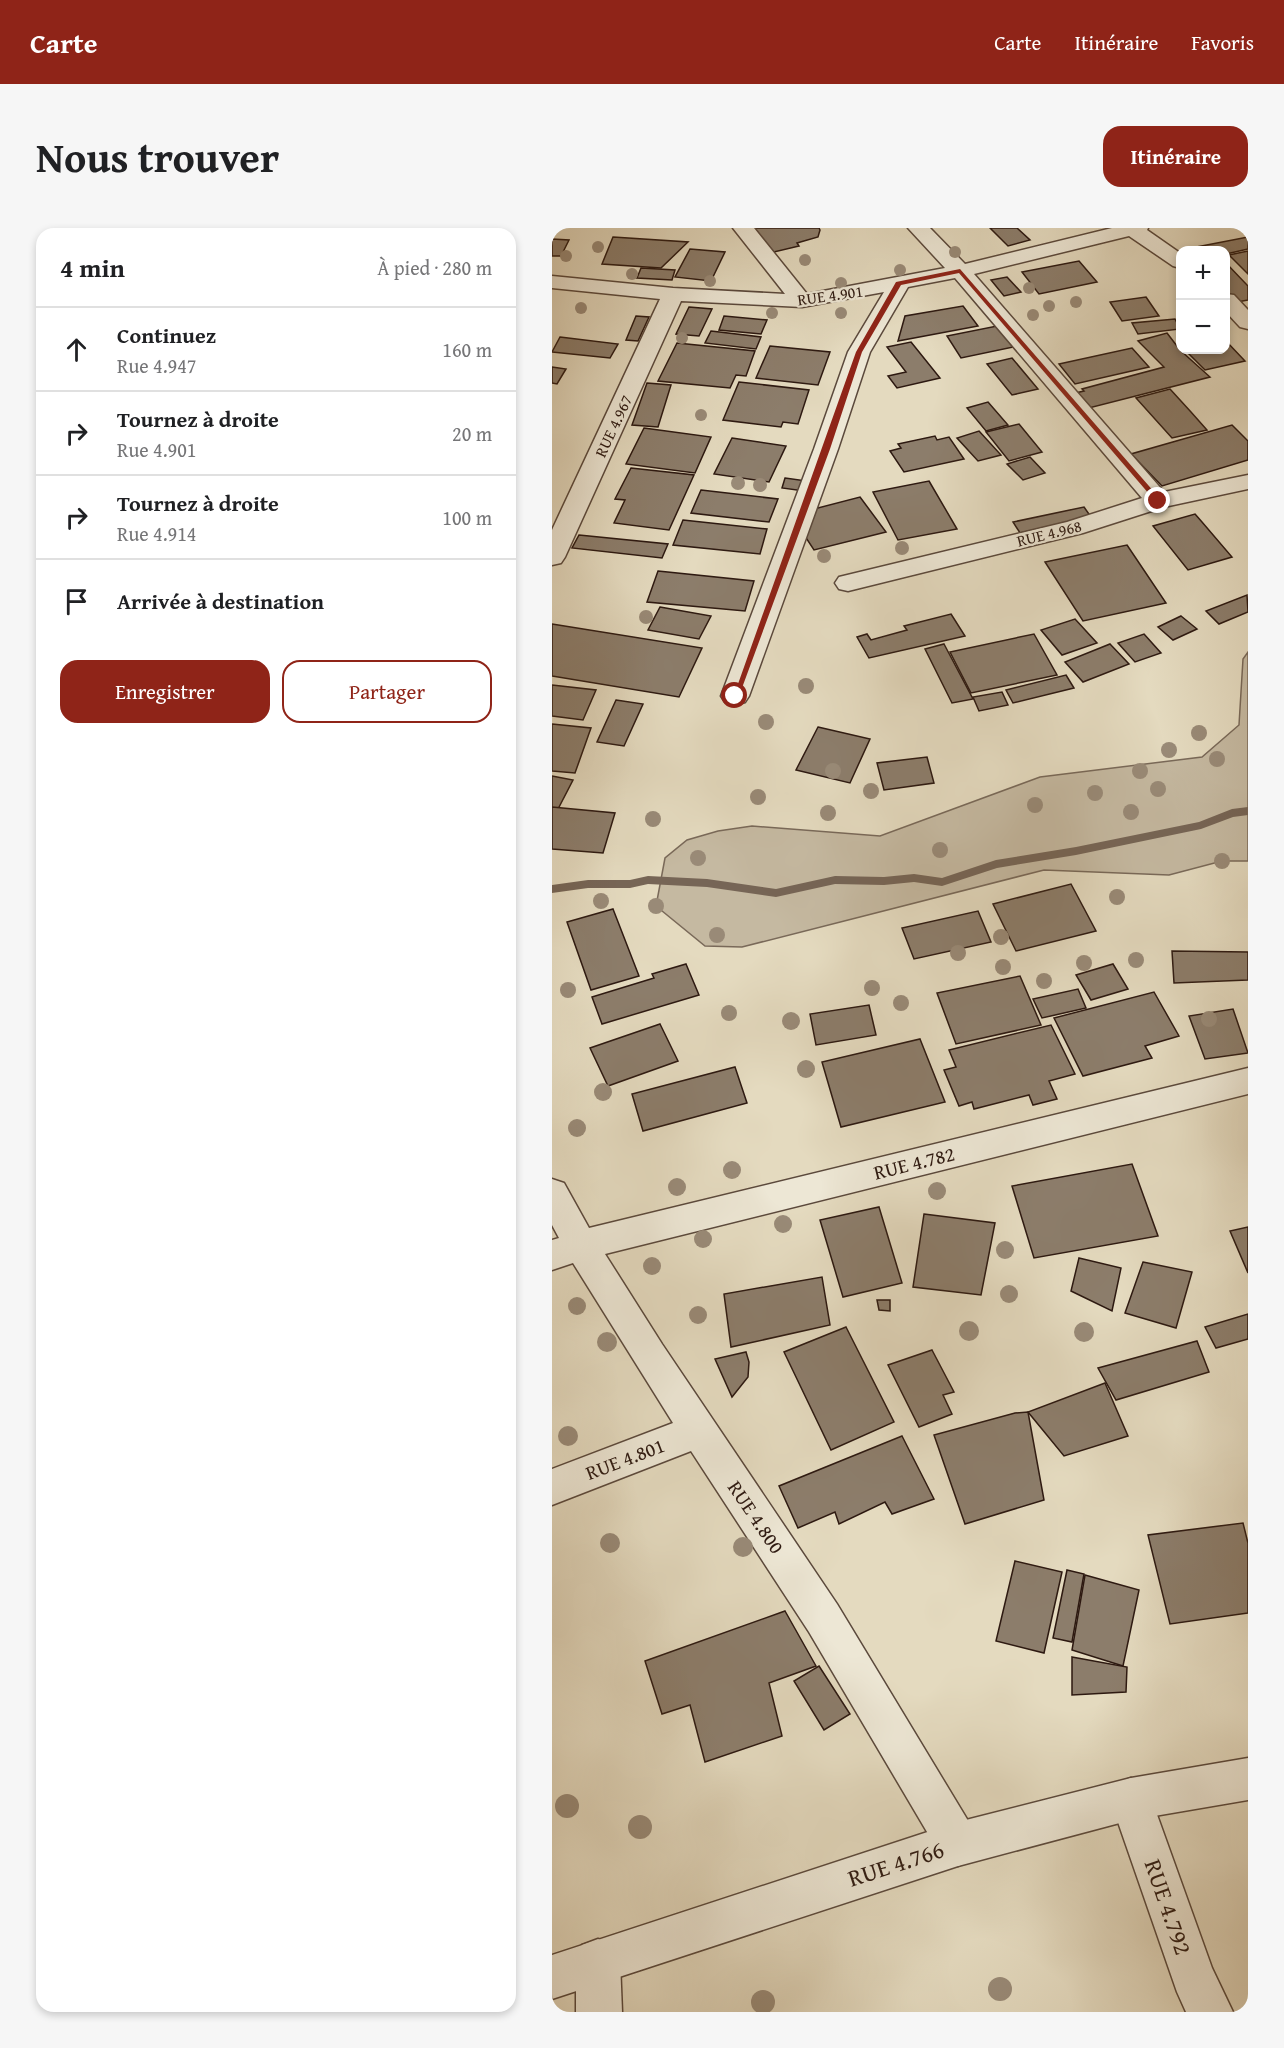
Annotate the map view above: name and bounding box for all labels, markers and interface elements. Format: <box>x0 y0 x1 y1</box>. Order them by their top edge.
text: Carte <box>30 22 97 63</box>
text: Carte <box>994 27 1041 58</box>
text: Itinéraire <box>1074 27 1158 58</box>
text: Favoris <box>1191 27 1254 58</box>
text: Nous trouver <box>36 126 279 187</box>
button: Itinéraire <box>1103 126 1248 187</box>
map controls <box>1176 246 1230 354</box>
button: + <box>1176 246 1230 300</box>
text: 4 min <box>60 248 125 287</box>
text: À pied · 280 m <box>377 253 492 282</box>
street label: RUE 4.901 <box>796 279 864 311</box>
button: − <box>1176 300 1230 354</box>
text: Continuez <box>117 319 216 351</box>
icon: ahead <box>60 333 93 366</box>
text: 160 m <box>442 335 492 364</box>
text: Rue 4.947 <box>117 351 197 380</box>
street label: RUE 4.967 <box>588 391 638 461</box>
text: Tournez à droite <box>117 403 279 435</box>
icon: right <box>60 417 93 450</box>
text: 20 m <box>452 419 492 448</box>
text: Rue 4.901 <box>117 435 197 464</box>
text: Tournez à droite <box>117 487 279 519</box>
route end <box>1144 487 1170 513</box>
icon: right <box>60 501 93 534</box>
text: 100 m <box>442 503 492 532</box>
street label: RUE 4.968 <box>1014 513 1084 553</box>
text: Rue 4.914 <box>117 519 197 548</box>
icon: arrive <box>60 585 93 618</box>
text: Arrivée à destination <box>117 585 324 617</box>
button: Enregistrer <box>60 660 270 723</box>
button: Partager <box>282 660 492 723</box>
route start <box>721 682 747 708</box>
street label: RUE 4.782 <box>870 1138 957 1187</box>
street label: RUE 4.801 <box>581 1430 669 1487</box>
street label: RUE 4.800 <box>721 1474 792 1559</box>
street label: RUE 4.766 <box>843 1832 948 1895</box>
street label: RUE 4.792 <box>1136 1854 1201 1959</box>

